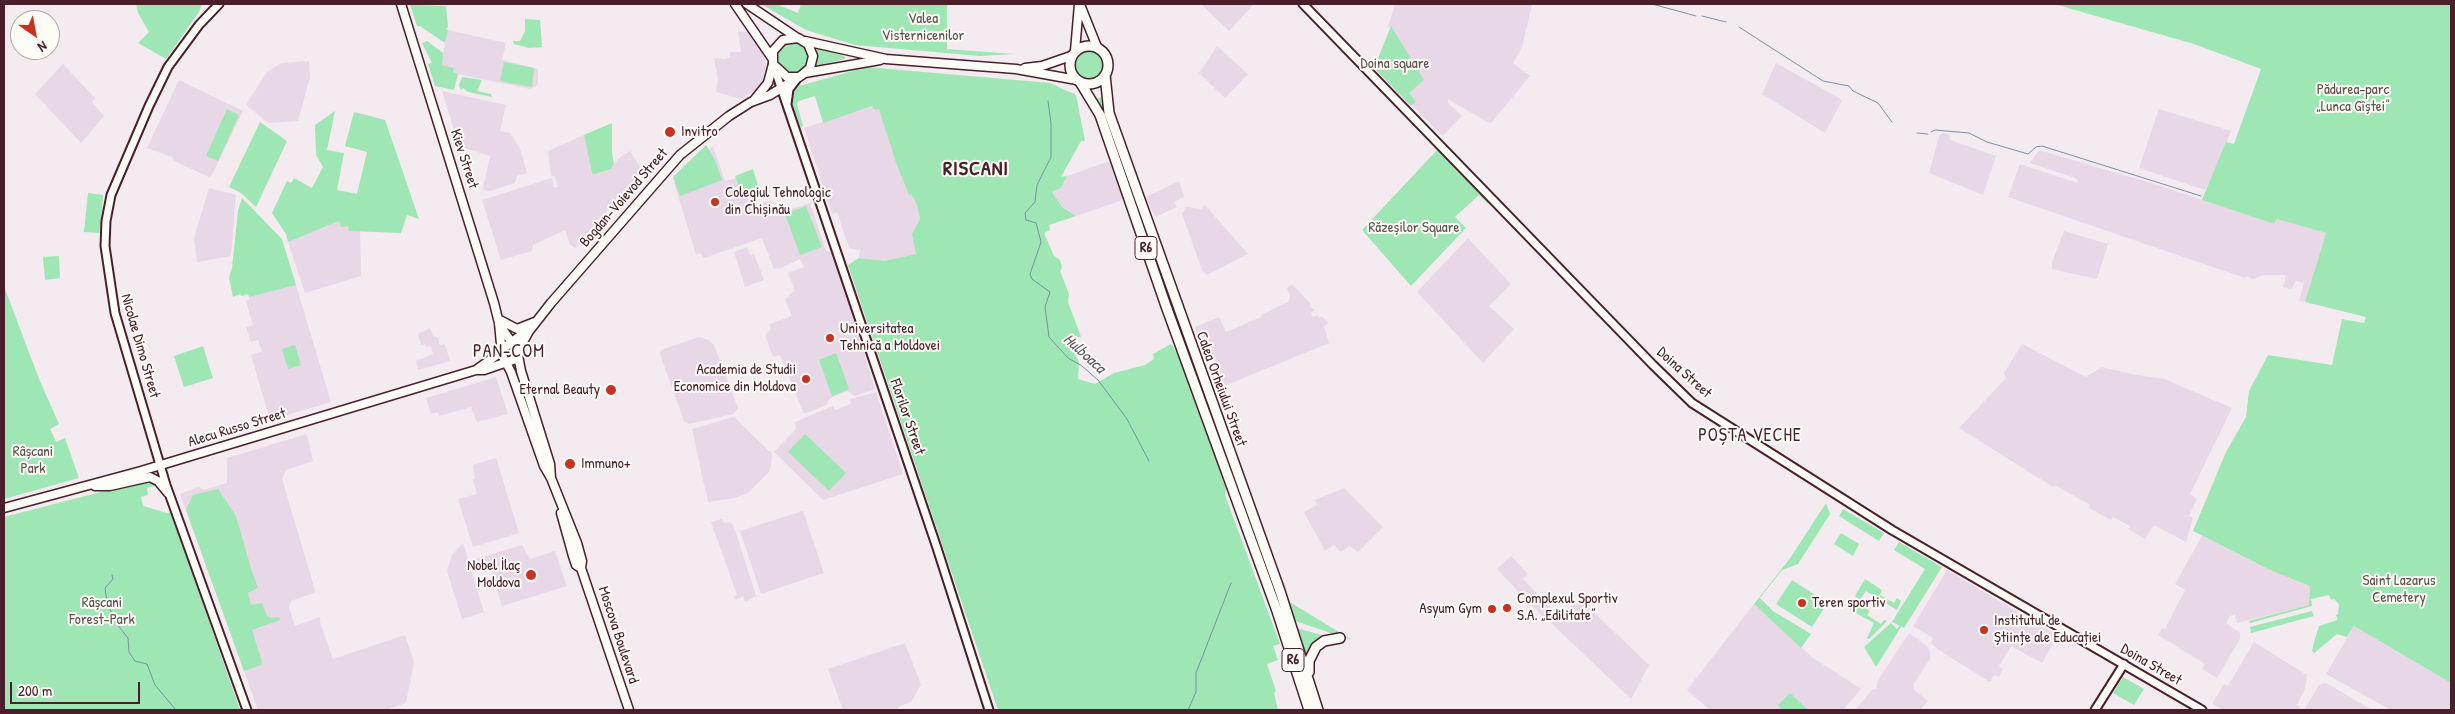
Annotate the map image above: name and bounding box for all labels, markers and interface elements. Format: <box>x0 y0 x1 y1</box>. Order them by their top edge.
north arrow <box>10 10 60 60</box>
park label: Valea Visternicenilor <box>882 10 964 45</box>
text: N <box>35 37 51 57</box>
park label: Doina square <box>1361 55 1429 73</box>
park label: Pădurea-parc „Lunca Gîștei” <box>2316 81 2390 116</box>
place label: Invitro <box>681 123 718 141</box>
marker: Invitro <box>663 125 677 139</box>
street label: Kiev Street <box>446 127 482 191</box>
street label: Bogdan-Voievod Street <box>576 145 672 251</box>
district label: RISCANI <box>942 158 1010 182</box>
place label: Colegiul Tehnologic din Chișinău <box>725 184 831 219</box>
marker: Colegiul Tehnologic din Chișinău <box>709 196 721 208</box>
park label: Răzeșilor Square <box>1369 219 1459 237</box>
road number: R6 <box>1135 237 1157 260</box>
street label: Nicolae Dimo Street <box>117 292 163 400</box>
place label: Universitatea Tehnică a Moldovei <box>840 320 940 355</box>
street label: Calea Orheiului Street <box>1192 329 1250 449</box>
water label: Hulboaca <box>1059 330 1109 378</box>
marker: Universitatea Tehnică a Moldovei <box>824 332 836 344</box>
district label: PAN-COM <box>472 341 546 363</box>
street label: Doina Street <box>1653 344 1715 402</box>
place label: Academia de Studii Economice din Moldova <box>674 361 796 396</box>
marker: Academia de Studii Economice din Moldova <box>800 373 812 385</box>
street label: Florilor Street <box>886 377 928 457</box>
place label: Eternal Beauty <box>519 381 600 399</box>
marker: Eternal Beauty <box>604 383 618 397</box>
street label: Alecu Russo Street <box>186 405 288 451</box>
district label: POȘTA VECHE <box>1697 425 1803 447</box>
park label: Râșcani Park <box>13 443 53 478</box>
place label: Immuno+ <box>581 455 631 473</box>
marker: Immuno+ <box>563 457 577 471</box>
place label: Nobel İlaç Moldova <box>467 557 520 592</box>
marker: Nobel İlaç Moldova <box>524 568 538 582</box>
park label: Saint Lazarus Cemetery <box>2363 572 2435 607</box>
street label: Moscova Boulevard <box>594 584 642 686</box>
place label: Complexul Sportiv S.A. „Edilitate” <box>1517 590 1618 625</box>
park label: Râșcani Forest-Park <box>69 594 135 629</box>
place label: Teren sportiv <box>1812 594 1885 612</box>
marker: Teren sportiv <box>1796 597 1808 609</box>
place label: Asyum Gym <box>1419 600 1482 618</box>
marker: Complexul Sportiv S.A. „Edilitate” <box>1501 602 1513 614</box>
marker: Asyum Gym <box>1486 603 1498 615</box>
place label: Institutul de Științe ale Educației <box>1994 612 2101 647</box>
marker: Institutul de Științe ale Educației <box>1978 624 1990 636</box>
street label: Doina Street <box>2117 640 2185 690</box>
road number: R6 <box>1282 648 1304 672</box>
scale bar <box>12 672 142 704</box>
text: 200 m <box>18 680 52 701</box>

